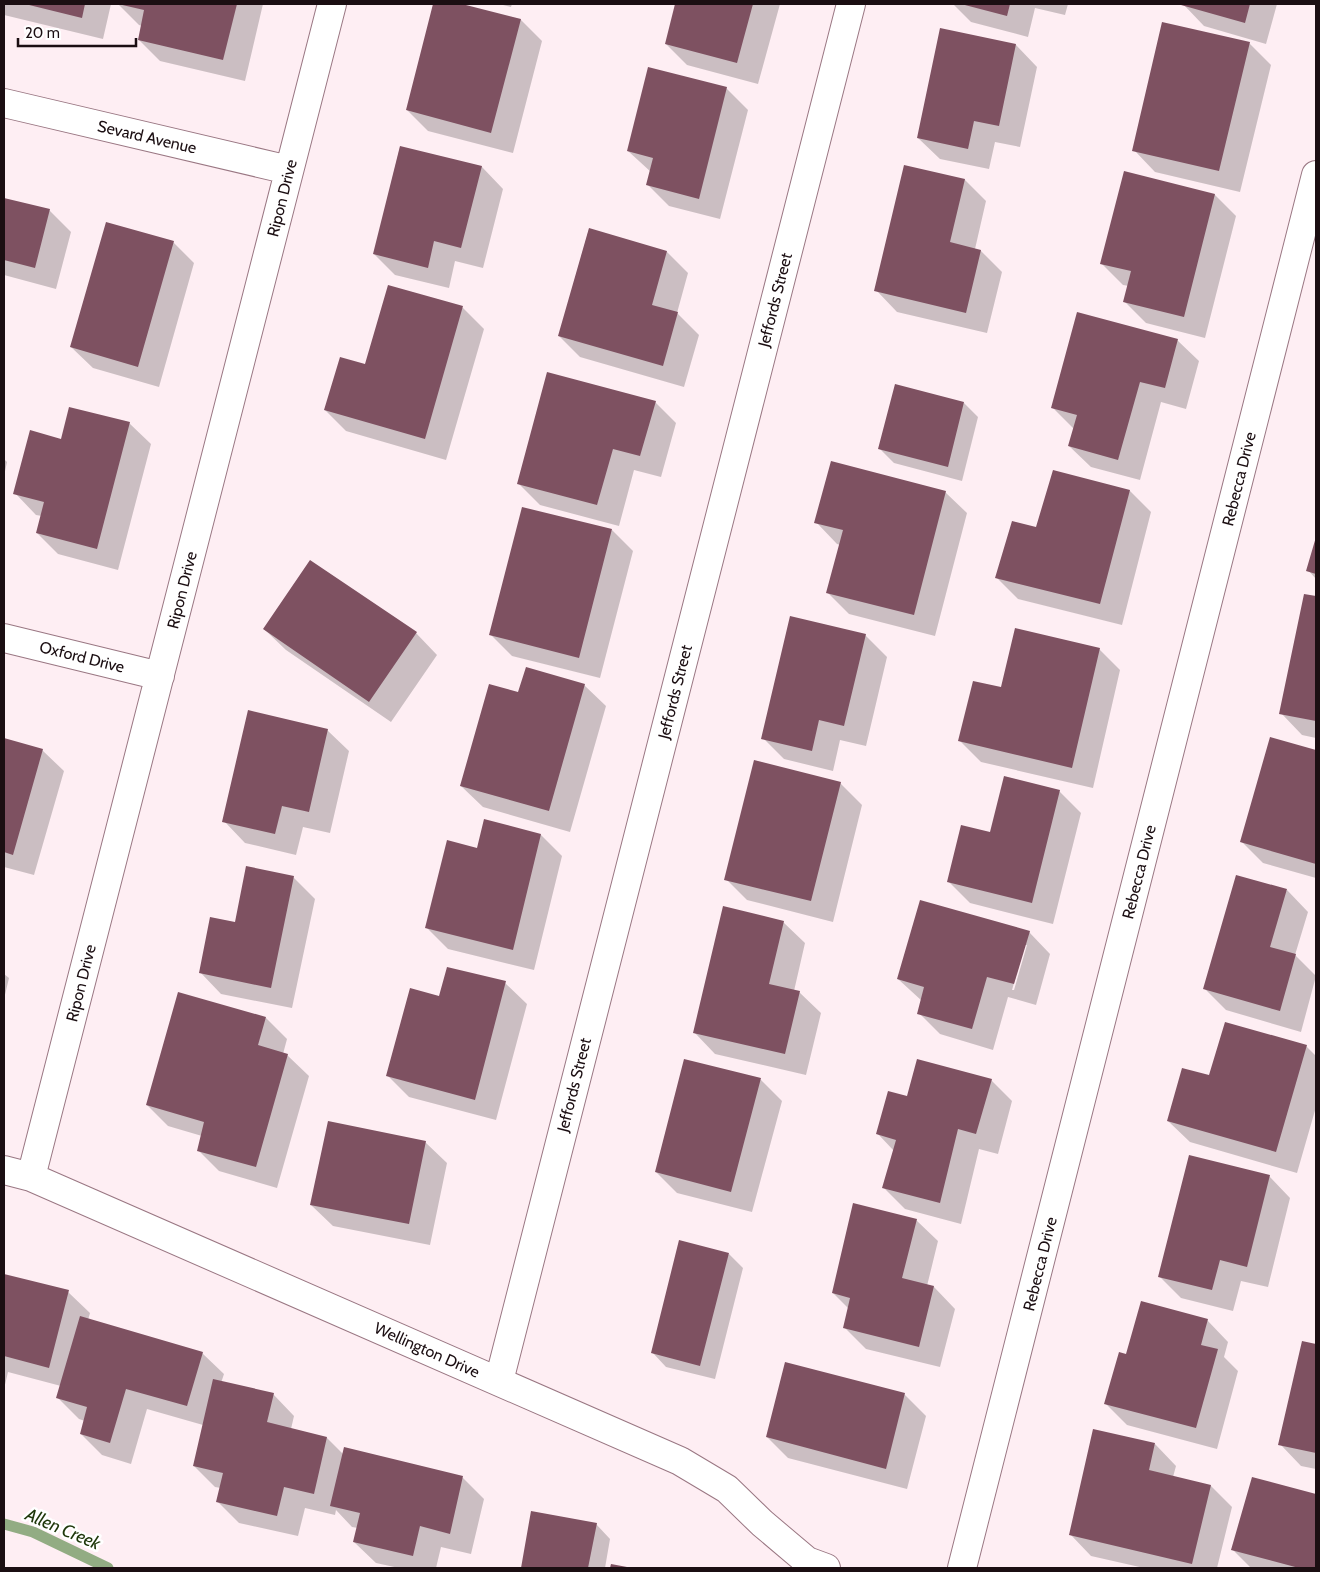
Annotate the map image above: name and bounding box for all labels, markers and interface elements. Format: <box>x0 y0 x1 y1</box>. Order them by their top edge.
scale bar <box>18 15 135 47</box>
text: 20 m <box>25 24 60 42</box>
street label: Sevard Avenue <box>96 116 198 158</box>
street label: Ripon Drive <box>263 157 301 239</box>
street label: Jeffords Street <box>754 250 796 350</box>
street label: Rebecca Drive <box>1218 430 1260 528</box>
street label: Ripon Drive <box>163 549 201 631</box>
street label: Oxford Drive <box>38 637 126 677</box>
street label: Jeffords Street <box>654 642 696 742</box>
street label: Rebecca Drive <box>1118 823 1160 921</box>
street label: Ripon Drive <box>62 942 100 1024</box>
street label: Jeffords Street <box>553 1035 595 1135</box>
street label: Rebecca Drive <box>1019 1215 1061 1313</box>
street label: Wellington Drive <box>371 1318 483 1382</box>
water label: Allen Creek <box>21 1503 105 1555</box>

